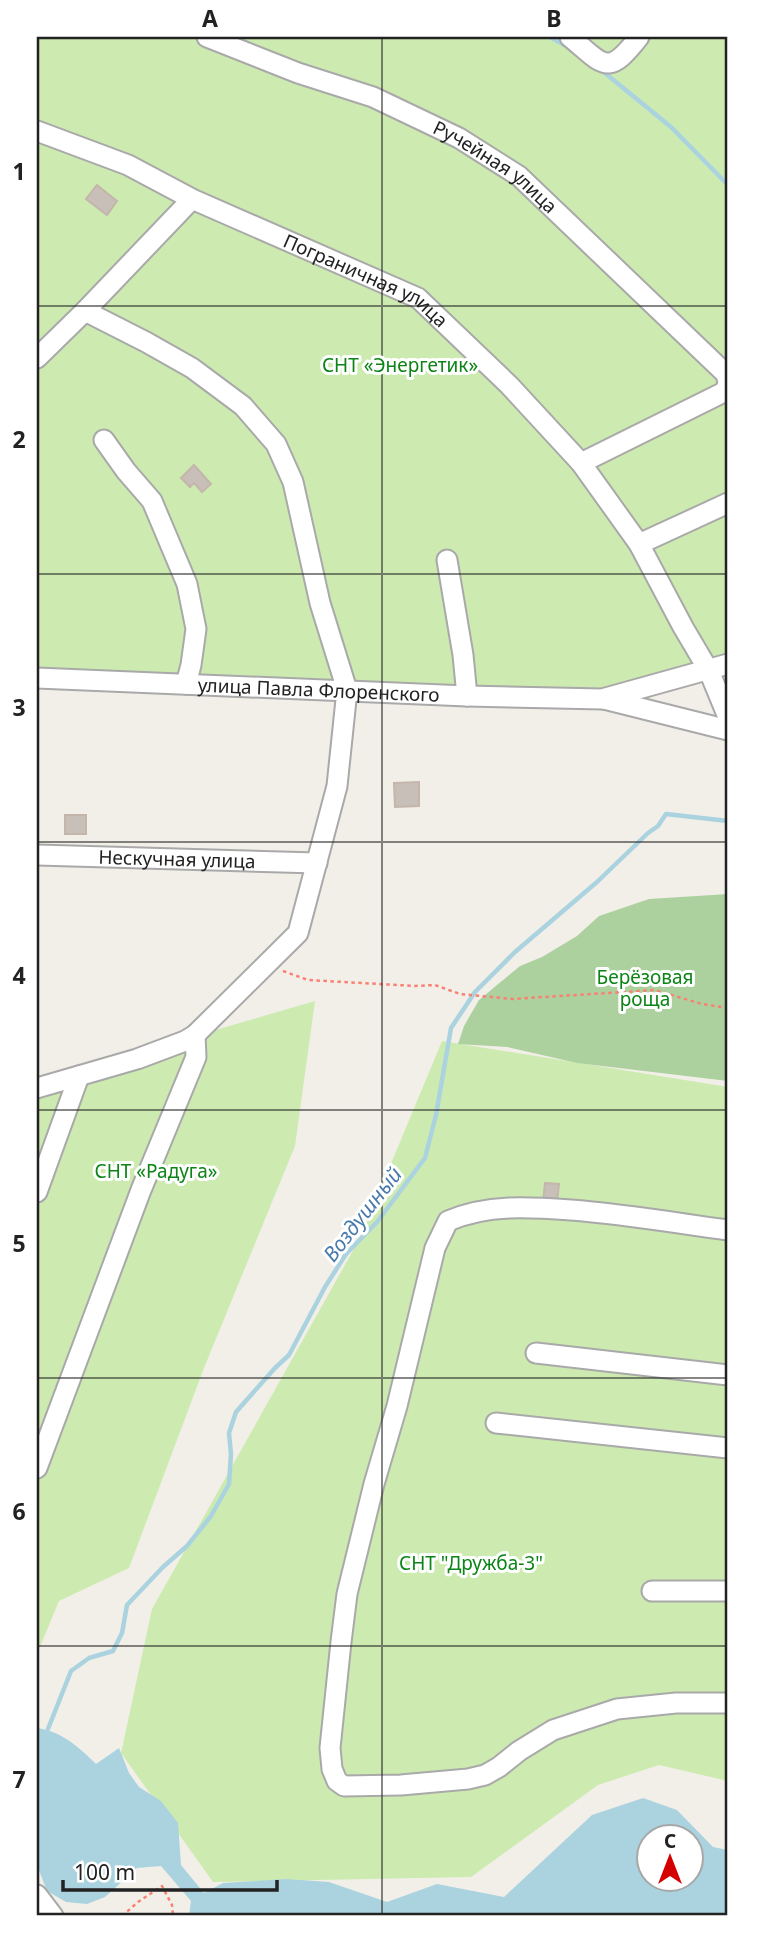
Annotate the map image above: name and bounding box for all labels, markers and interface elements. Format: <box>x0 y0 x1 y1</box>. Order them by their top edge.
text: A <box>202 2 218 34</box>
text: B <box>546 2 562 34</box>
street label: Ручейная улица <box>429 115 563 219</box>
text: 1 <box>12 155 26 187</box>
street label: Пограничная улица <box>279 228 454 333</box>
park label: СНТ «Энергетик» <box>322 352 478 378</box>
text: 2 <box>12 423 26 455</box>
street label: улица Павла Флоренского <box>197 672 440 708</box>
text: 3 <box>12 691 26 723</box>
street label: Нескучная улица <box>98 844 256 874</box>
text: 4 <box>12 959 26 991</box>
park label: Берёзовая роща <box>597 964 693 1012</box>
park label: СНТ «Радуга» <box>95 1158 217 1184</box>
water label: Воздушный <box>316 1161 408 1267</box>
text: 5 <box>12 1227 26 1259</box>
text: 6 <box>12 1495 26 1527</box>
park label: СНТ "Дружба-3" <box>399 1550 543 1576</box>
text: 7 <box>12 1763 26 1795</box>
north arrow <box>636 1824 706 1894</box>
text: С <box>664 1828 676 1854</box>
scale bar <box>63 1848 276 1892</box>
text: 100 m <box>74 1858 135 1886</box>

